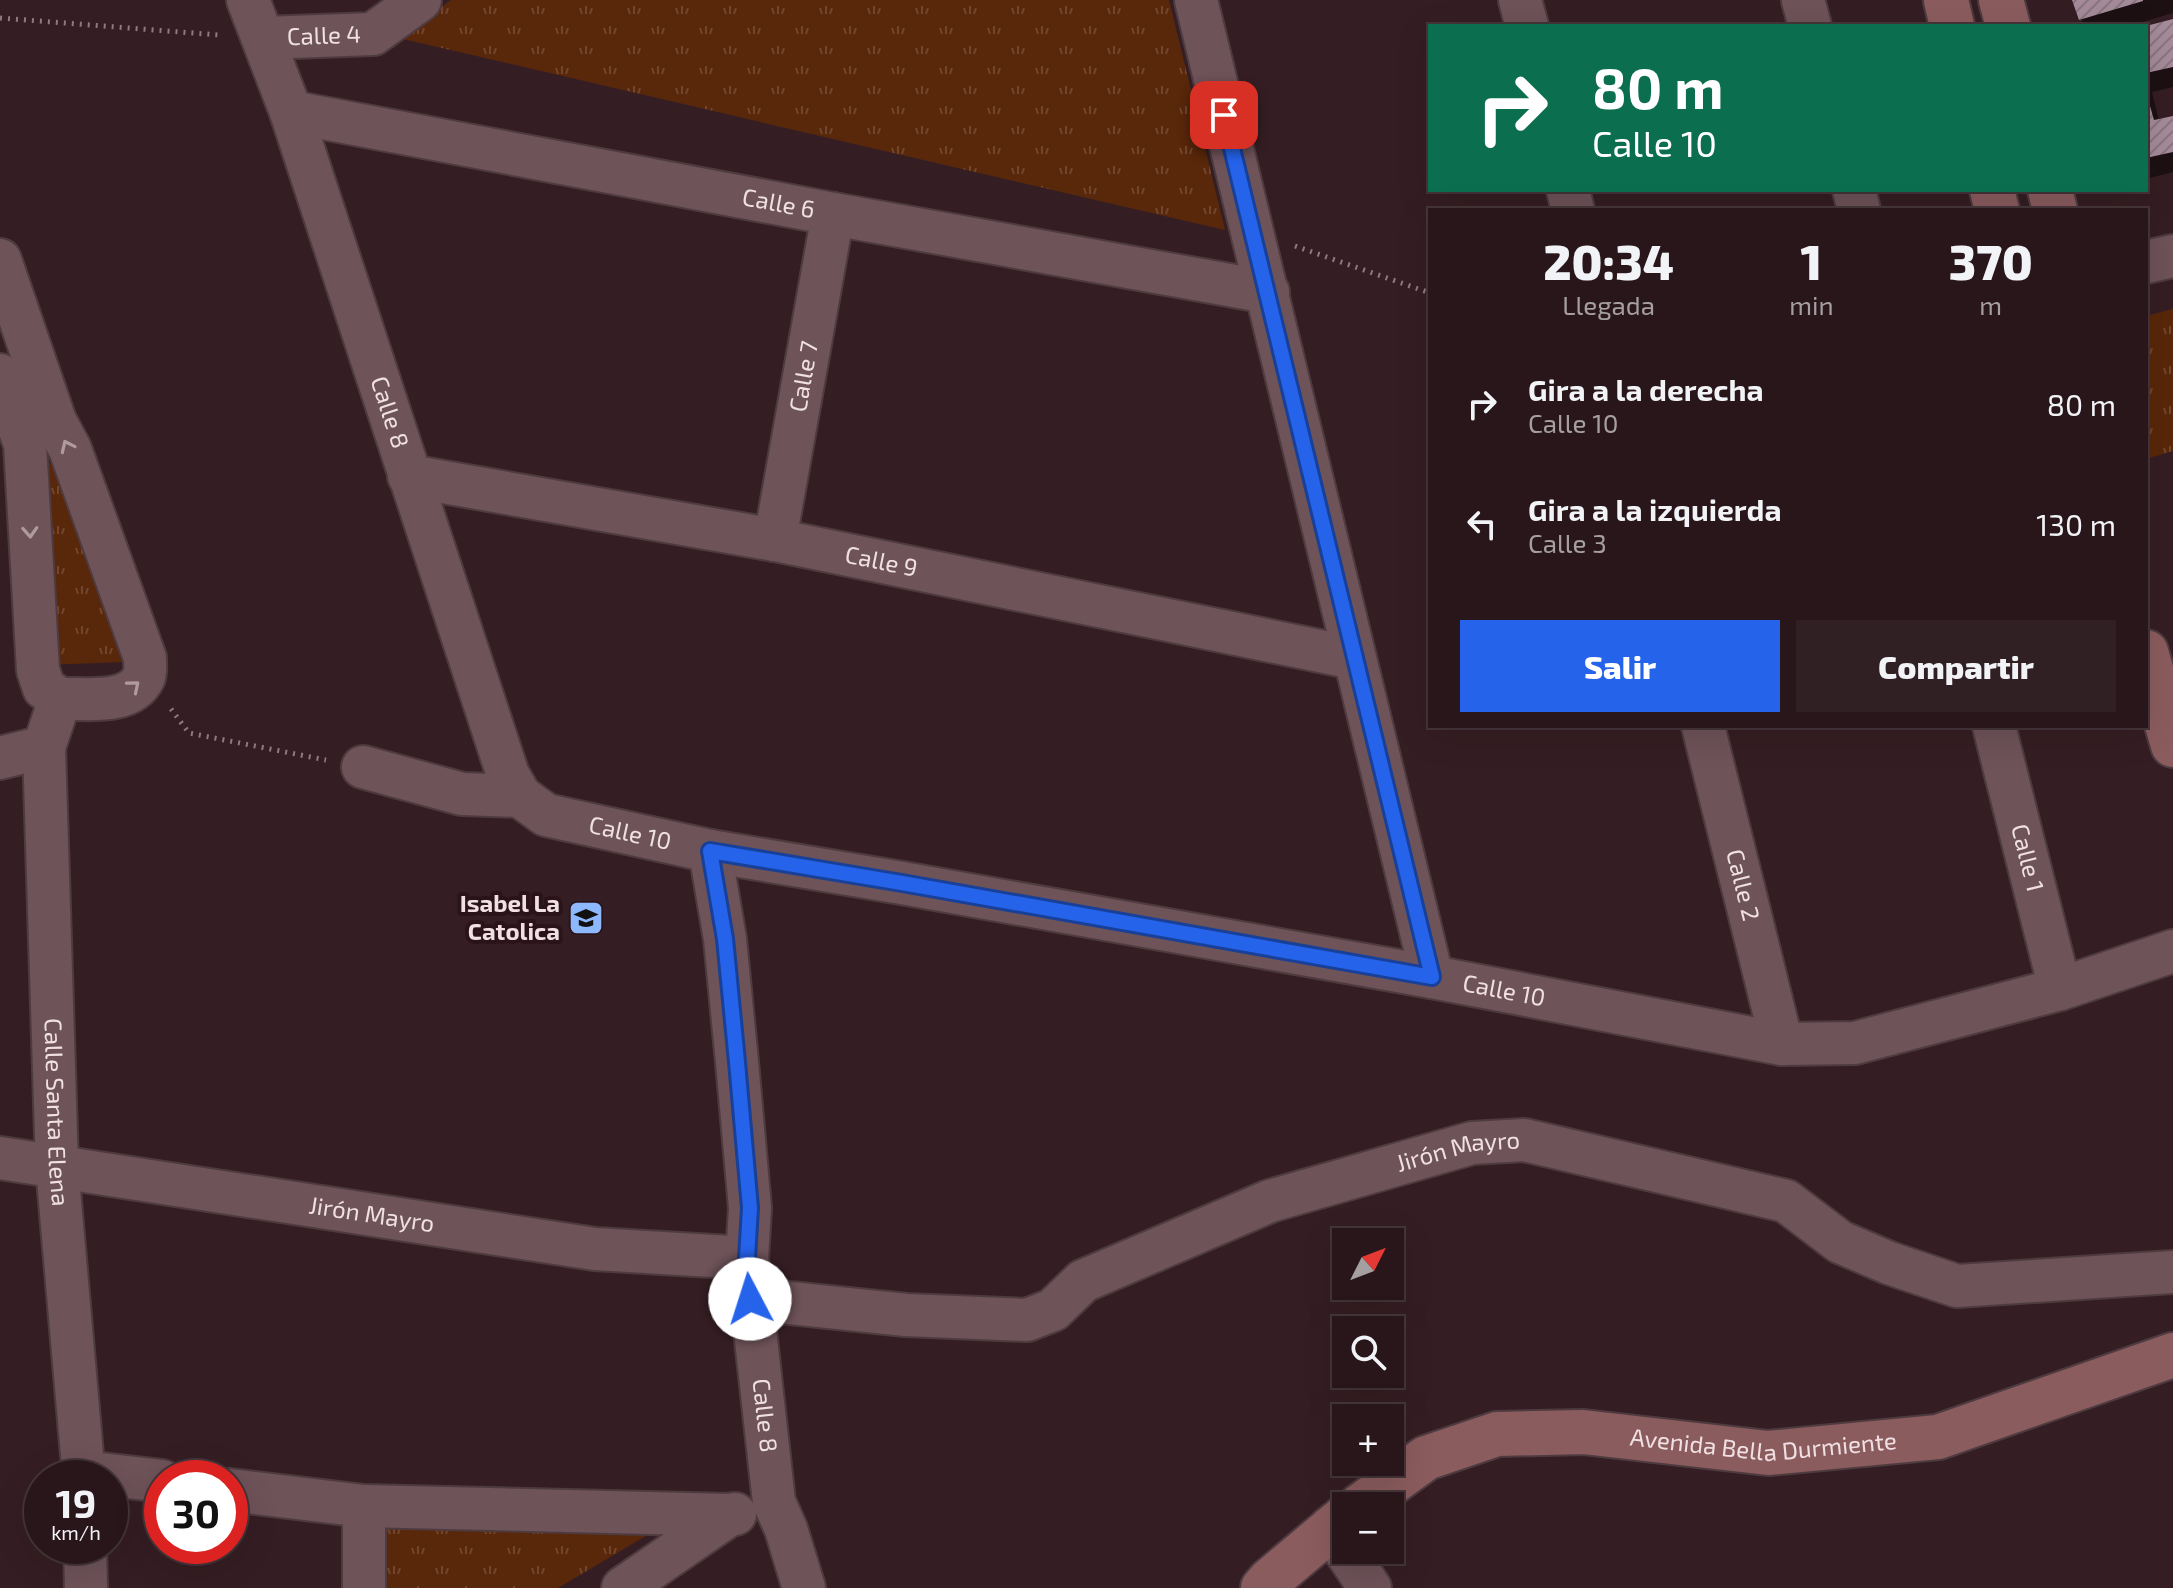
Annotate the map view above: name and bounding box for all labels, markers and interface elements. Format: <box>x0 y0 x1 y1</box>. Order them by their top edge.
street label: Calle 4 <box>286 18 361 50</box>
text: 80 m <box>1592 53 1724 120</box>
icon: right <box>1460 56 1564 160</box>
pin <box>1190 81 1258 149</box>
icon: arrive <box>1202 93 1246 137</box>
text: Calle 10 <box>1592 121 1717 164</box>
street label: Calle 6 <box>740 181 817 223</box>
text: 20:34 <box>1543 232 1674 290</box>
text: 1 <box>1801 232 1822 290</box>
text: 370 <box>1949 232 2033 290</box>
text: Llegada <box>1562 289 1655 320</box>
text: min <box>1789 289 1834 320</box>
text: m <box>1979 289 2002 320</box>
street label: Calle 7 <box>782 338 823 414</box>
text: Gira a la derecha <box>1528 371 1764 407</box>
street label: Calle 8 <box>365 372 416 452</box>
icon: right <box>1460 382 1504 426</box>
text: 80 m <box>2047 386 2116 422</box>
text: Calle 10 <box>1528 407 1618 438</box>
one-way arrow <box>61 439 77 454</box>
text: Gira a la izquierda <box>1528 491 1782 527</box>
icon: left <box>1460 502 1504 546</box>
text: 130 m <box>2036 506 2116 542</box>
one-way arrow <box>21 526 38 539</box>
text: Calle 3 <box>1528 527 1607 558</box>
street label: Calle 9 <box>843 539 920 582</box>
button: Salir <box>1460 620 1780 712</box>
button: Compartir <box>1796 620 2116 712</box>
one-way arrow <box>124 681 139 696</box>
street label: Calle 10 <box>586 809 674 855</box>
street label: Calle 1 <box>2006 821 2051 895</box>
street label: Calle 2 <box>1721 846 1767 924</box>
place label: Isabel La Catolica <box>460 888 560 945</box>
school or university icon: Isabel La Catolica <box>567 899 605 937</box>
street label: Calle 10 <box>1460 967 1548 1011</box>
street label: Calle Santa Elena <box>39 1018 76 1207</box>
street label: Jirón Mayro <box>1392 1124 1521 1177</box>
street label: Jirón Mayro <box>307 1189 437 1237</box>
north arrow <box>1332 1228 1404 1300</box>
map controls <box>1332 1228 1404 1564</box>
position arrow <box>708 1257 792 1341</box>
button: search <box>1332 1316 1404 1388</box>
street label: Calle 8 <box>747 1377 784 1454</box>
button: + <box>1332 1404 1404 1476</box>
street label: Avenida Bella Durmiente <box>1629 1421 1898 1466</box>
speed limit sign: 30 <box>144 1460 248 1564</box>
text: 19 <box>56 1478 96 1526</box>
button: − <box>1332 1492 1404 1564</box>
text: km/h <box>51 1520 101 1544</box>

